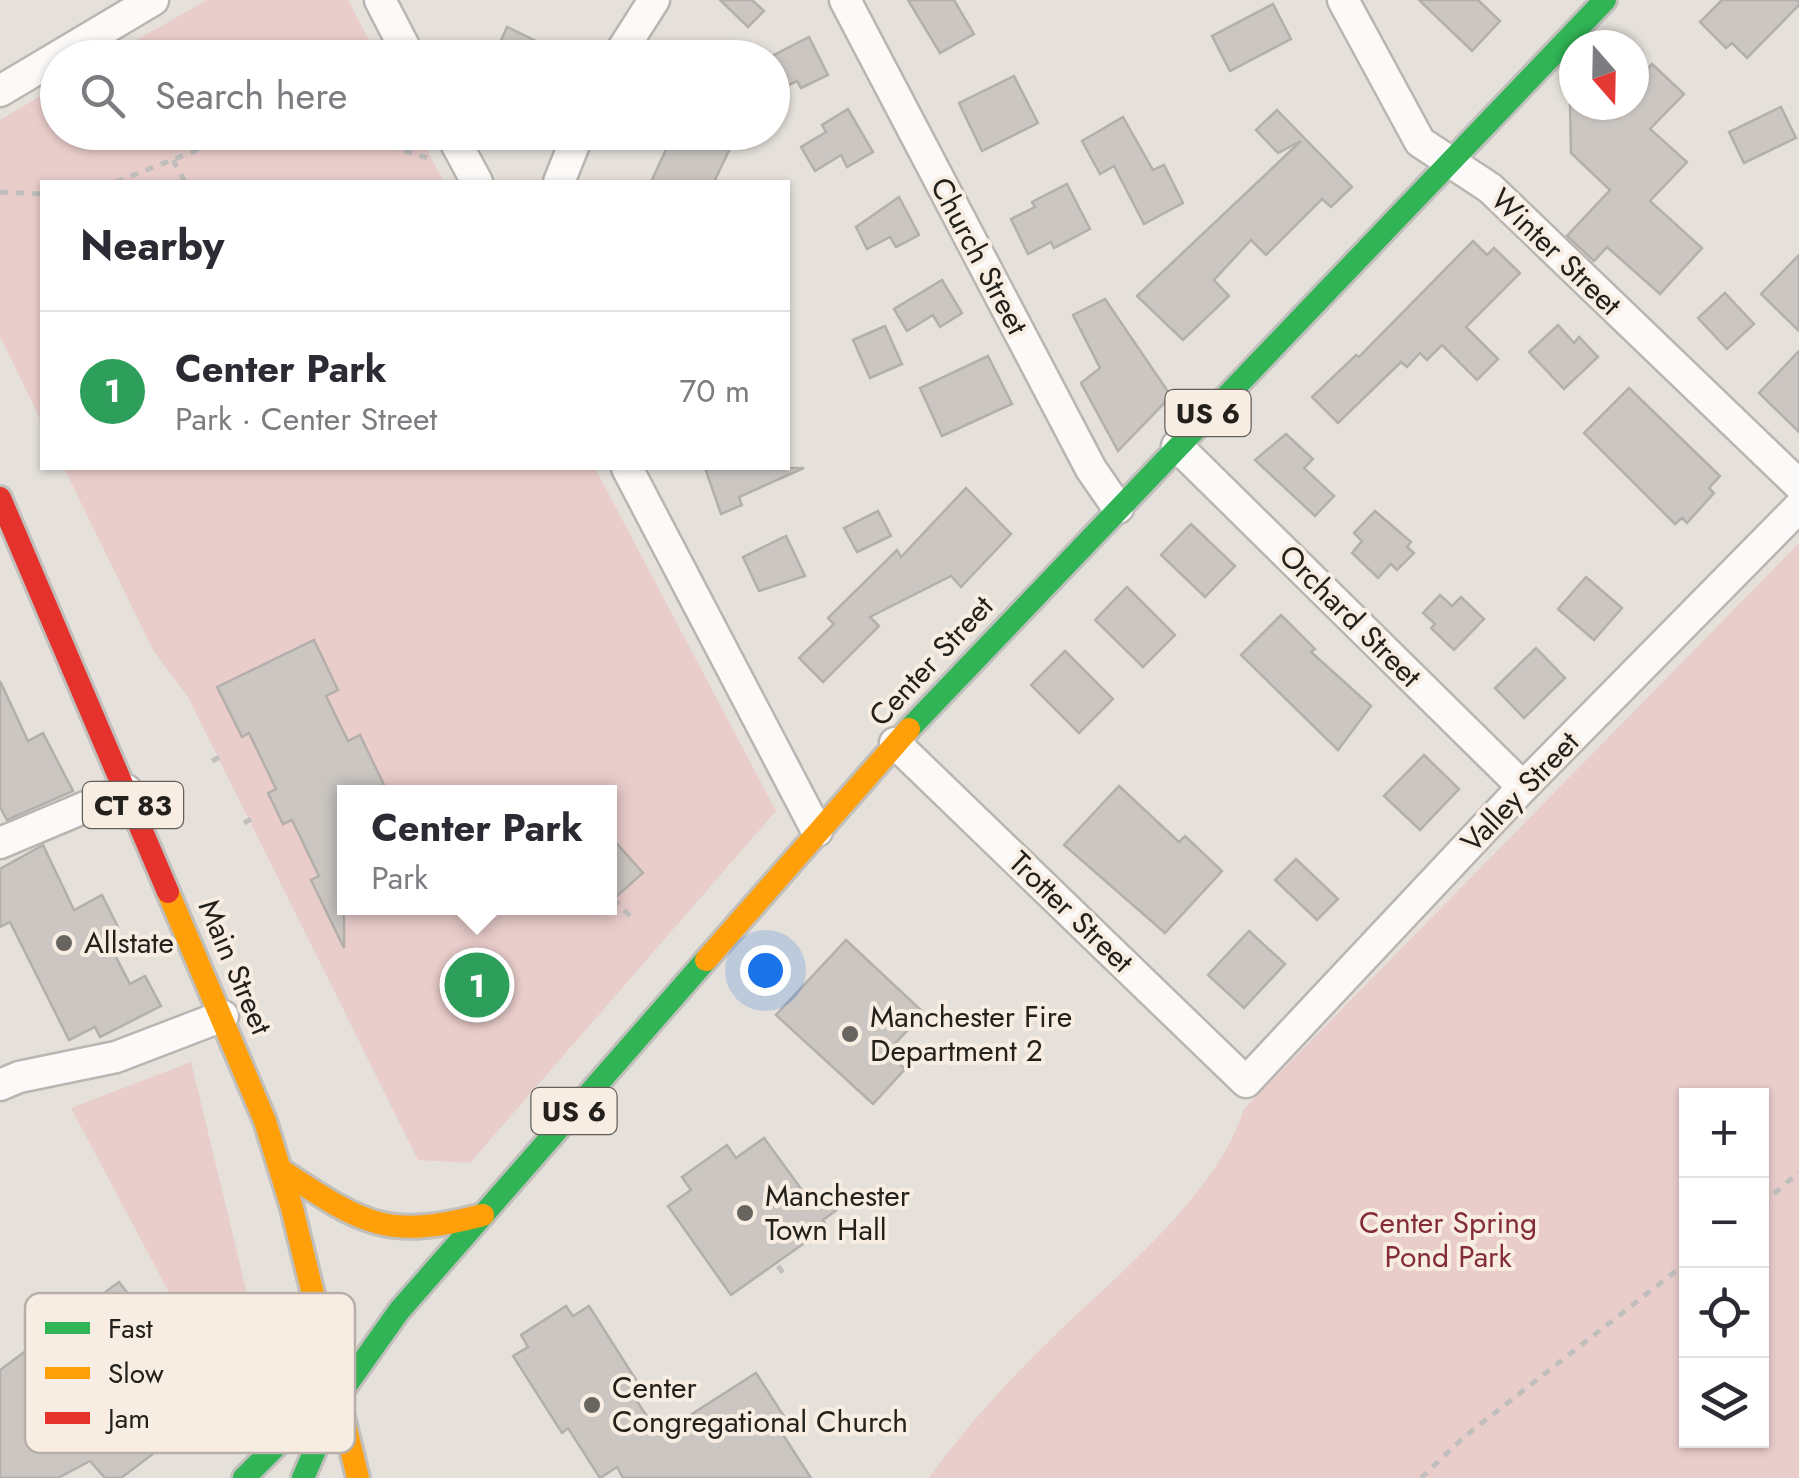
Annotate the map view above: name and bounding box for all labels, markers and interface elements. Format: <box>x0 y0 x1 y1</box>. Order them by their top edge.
north arrow <box>1559 30 1649 120</box>
search box <box>40 40 790 150</box>
icon: search <box>75 68 130 123</box>
text: Search here <box>155 68 347 123</box>
street label: Church Street <box>920 169 1039 343</box>
street label: Winter Street <box>1481 178 1632 326</box>
text: Nearby <box>80 215 224 276</box>
text: Center Park <box>175 341 387 396</box>
text: 1 <box>104 368 121 414</box>
text: 70 m <box>679 368 750 414</box>
road number: US 6 <box>1166 390 1250 436</box>
text: Park · Center Street <box>175 396 437 442</box>
street label: Orchard Street <box>1269 535 1432 697</box>
street label: Center Street <box>859 585 1003 736</box>
street label: Valley Street <box>1451 721 1589 862</box>
road number: CT 83 <box>83 782 183 828</box>
popup <box>337 785 617 915</box>
text: Center Park <box>371 800 583 855</box>
street label: Trotter Street <box>999 841 1144 983</box>
text: Park <box>371 855 428 901</box>
street label: Main Street <box>188 893 283 1042</box>
place label: Allstate <box>84 921 174 964</box>
marker: Allstate <box>53 932 75 954</box>
your location <box>740 945 791 996</box>
pin: 1 <box>444 948 510 1022</box>
place label: Manchester Fire Department 2 <box>870 995 1072 1072</box>
marker: Manchester Fire Department 2 <box>839 1023 861 1045</box>
road number: US 6 <box>532 1088 616 1134</box>
map controls <box>1679 1088 1769 1448</box>
button: + <box>1679 1088 1769 1178</box>
place label: Manchester Town Hall <box>765 1174 911 1251</box>
button: − <box>1679 1178 1769 1268</box>
park label: Center Spring Pond Park <box>1359 1201 1537 1278</box>
marker: Manchester Town Hall <box>734 1202 756 1224</box>
button: locate <box>1679 1268 1769 1358</box>
legend <box>25 1293 355 1453</box>
text: Fast <box>108 1308 153 1349</box>
text: Slow <box>108 1353 164 1394</box>
button: layers <box>1679 1358 1769 1448</box>
place label: Center Congregational Church <box>612 1366 908 1443</box>
marker: Center Congregational Church <box>581 1394 603 1416</box>
text: Jam <box>104 1398 150 1439</box>

